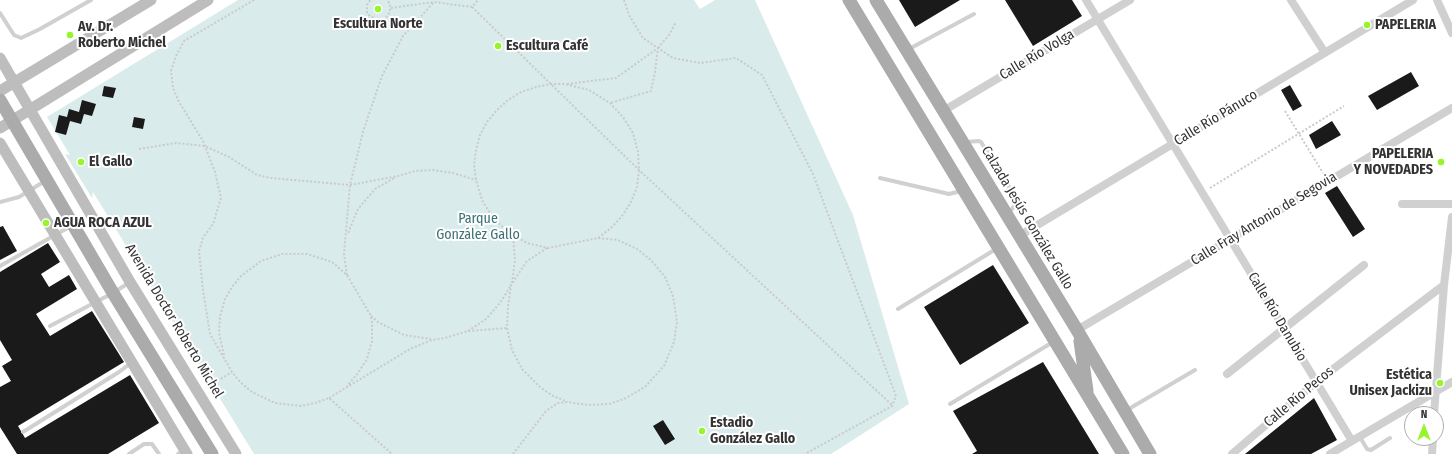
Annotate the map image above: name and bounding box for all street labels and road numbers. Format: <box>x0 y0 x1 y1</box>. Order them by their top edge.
street label: Calle Río Volga <box>997 26 1077 84</box>
street label: Calle Río Pánuco <box>1171 87 1261 149</box>
street label: Calzada Jesús González Gallo <box>978 143 1076 293</box>
street label: Calle Fray Antonio de Segovia <box>1188 169 1340 269</box>
street label: Avenida Doctor Roberto Michel <box>121 241 227 401</box>
street label: Calle Río Danubio <box>1244 269 1310 365</box>
street label: Calle Río Pecos <box>1261 363 1337 431</box>

